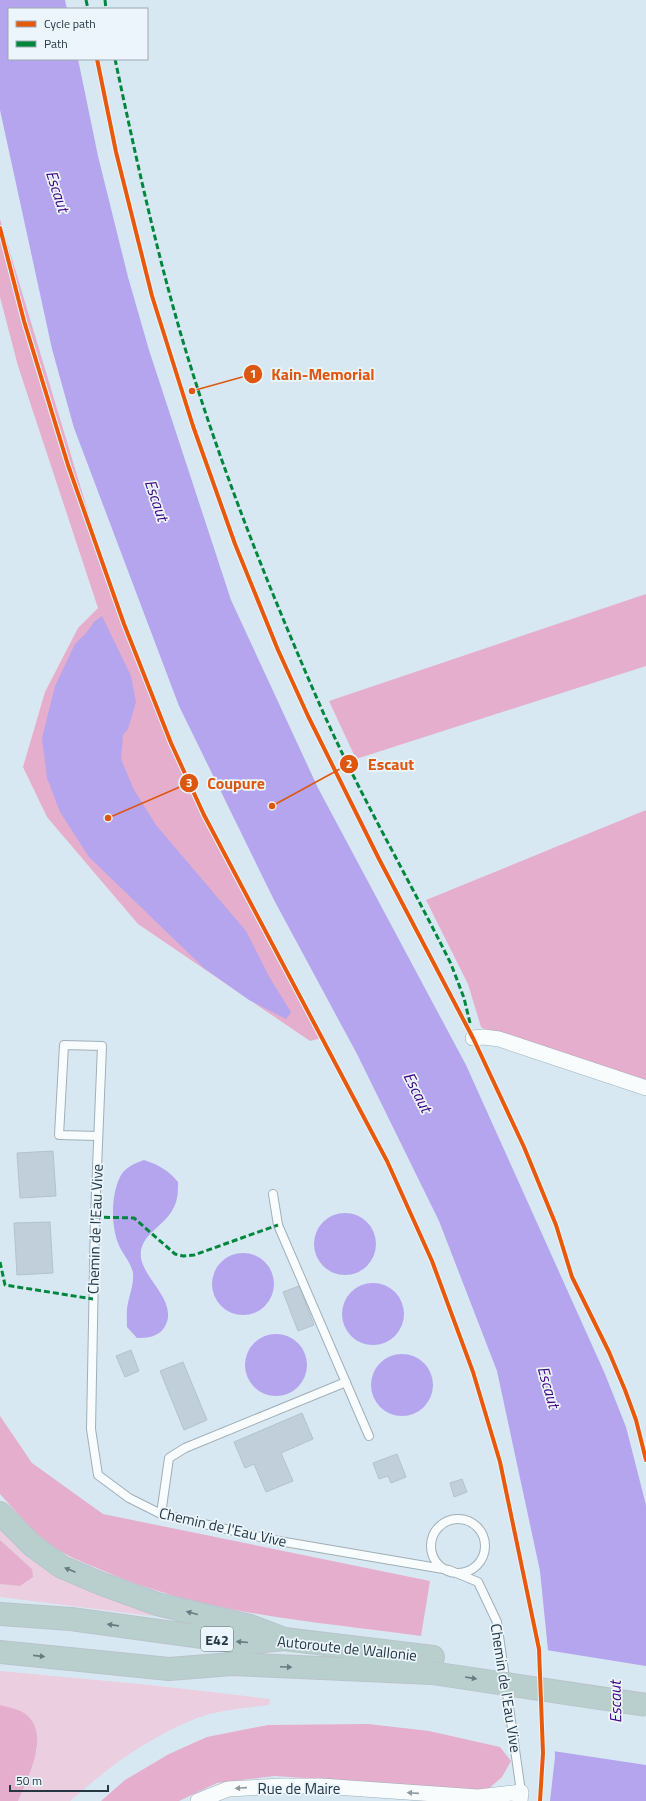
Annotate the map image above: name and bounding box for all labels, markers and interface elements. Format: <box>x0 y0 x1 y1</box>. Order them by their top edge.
legend <box>8 8 148 60</box>
text: Cycle path <box>44 14 96 33</box>
text: Path <box>44 34 68 53</box>
water label: Escaut <box>40 167 77 217</box>
callout: Kain-Memorial <box>243 360 382 388</box>
text: Kain-Memorial <box>271 362 375 386</box>
text: 1 <box>250 364 256 383</box>
water label: Escaut <box>139 476 176 526</box>
callout: Escaut <box>339 750 422 778</box>
text: Escaut <box>368 752 414 776</box>
text: 2 <box>346 754 352 773</box>
callout: Coupure <box>179 769 273 797</box>
text: Coupure <box>207 771 265 795</box>
text: 3 <box>186 773 192 792</box>
water label: Escaut <box>398 1068 439 1118</box>
street label: Chemin de l'Eau Vive <box>81 1164 109 1294</box>
water label: Escaut <box>532 1363 567 1413</box>
street label: Chemin de l'Eau Vive <box>157 1501 289 1553</box>
one-way arrow <box>63 1567 75 1573</box>
one-way arrow <box>186 1610 198 1616</box>
one-way arrow <box>107 1622 119 1628</box>
street label: Chemin de l'Eau Vive <box>484 1622 528 1754</box>
road number: E42 <box>201 1627 233 1651</box>
street label: Autoroute de Wallonie <box>276 1629 418 1667</box>
one-way arrow <box>236 1638 248 1645</box>
one-way arrow <box>33 1652 45 1659</box>
one-way arrow <box>280 1663 292 1670</box>
one-way arrow <box>465 1675 477 1681</box>
water label: Escaut <box>603 1679 627 1723</box>
scale bar <box>10 1767 108 1793</box>
text: 50 m <box>16 1771 42 1790</box>
street label: Rue de Maire <box>258 1777 340 1800</box>
one-way arrow <box>235 1785 247 1792</box>
one-way arrow <box>407 1789 419 1796</box>

